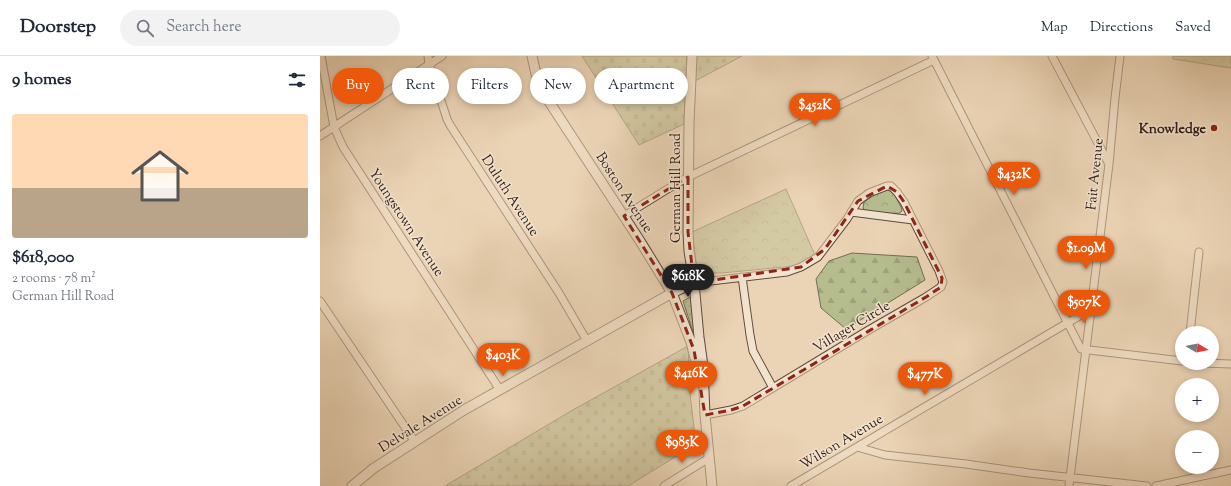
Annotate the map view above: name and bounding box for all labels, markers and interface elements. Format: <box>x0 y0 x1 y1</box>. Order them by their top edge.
search box <box>120 10 400 46</box>
text: Doorstep <box>20 14 96 41</box>
icon: search <box>134 17 156 39</box>
text: Search here <box>166 17 241 38</box>
text: Map <box>1041 18 1068 38</box>
text: Directions <box>1090 18 1153 38</box>
text: Saved <box>1175 18 1211 38</box>
text: 9 homes <box>12 68 71 92</box>
chip: Buy <box>332 68 384 104</box>
chip: Rent <box>392 68 449 104</box>
chip: Filters <box>457 68 522 104</box>
chip: New <box>530 68 586 104</box>
chip: Apartment <box>594 68 688 104</box>
icon: filters <box>286 69 308 91</box>
pin: $452K <box>787 93 843 127</box>
text: $452K <box>798 97 832 115</box>
place label: Knowledge <box>1139 120 1206 140</box>
marker: Knowledge <box>1209 123 1219 133</box>
street label: German Hill Road <box>667 133 687 243</box>
street label: Fait Avenue <box>1082 137 1110 211</box>
icon: home <box>124 140 196 212</box>
street label: Boston Avenue <box>590 149 657 237</box>
street label: Duluth Avenue <box>475 151 543 241</box>
pin: $432K <box>986 162 1042 196</box>
street label: Youngstown Avenue <box>363 165 448 281</box>
text: $432K <box>997 166 1031 184</box>
pin: $1.09M <box>1053 236 1119 270</box>
text: $1.09M <box>1066 240 1106 258</box>
text: $618,000 <box>12 246 74 270</box>
pin: $618K <box>660 264 716 298</box>
text: $618K <box>671 268 705 286</box>
text: 2 rooms · 78 m² <box>12 270 96 288</box>
text: German Hill Road <box>12 288 114 306</box>
pin: $507K <box>1056 290 1112 324</box>
text: $507K <box>1067 294 1101 312</box>
street label: Villager Circle <box>810 297 894 359</box>
north arrow <box>1175 326 1219 370</box>
map controls <box>1175 326 1219 474</box>
pin: $403K <box>475 343 531 377</box>
text: $403K <box>486 347 520 365</box>
pin: $416K <box>663 361 719 395</box>
pin: $477K <box>897 362 953 396</box>
text: $416K <box>674 365 708 383</box>
text: $477K <box>907 366 943 384</box>
button: + <box>1175 378 1219 422</box>
street label: Delvale Avenue <box>375 391 467 458</box>
street label: Wilson Avenue <box>797 410 887 475</box>
pin: $985K <box>654 430 710 464</box>
button: − <box>1175 430 1219 474</box>
text: $985K <box>665 434 699 452</box>

